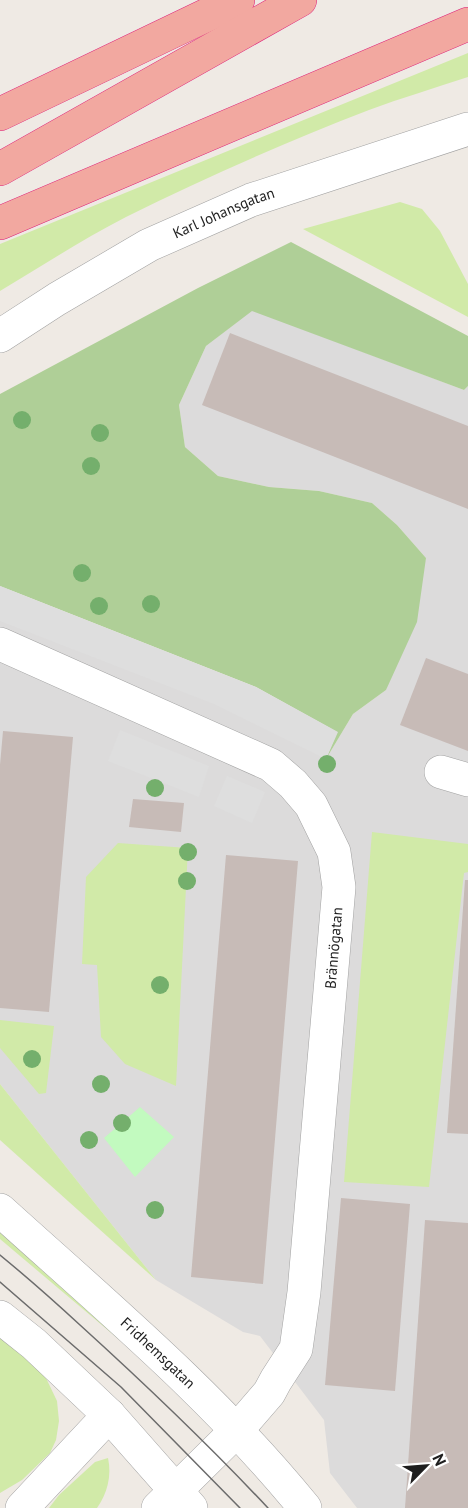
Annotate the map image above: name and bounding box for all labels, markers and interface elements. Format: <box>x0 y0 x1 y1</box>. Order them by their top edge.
street label: Karl Johansgatan <box>170 183 277 242</box>
street label: Brännögatan <box>320 906 347 990</box>
street label: Fridhemsgatan <box>117 1313 199 1392</box>
north arrow <box>396 1436 456 1496</box>
text: N <box>428 1451 451 1469</box>

